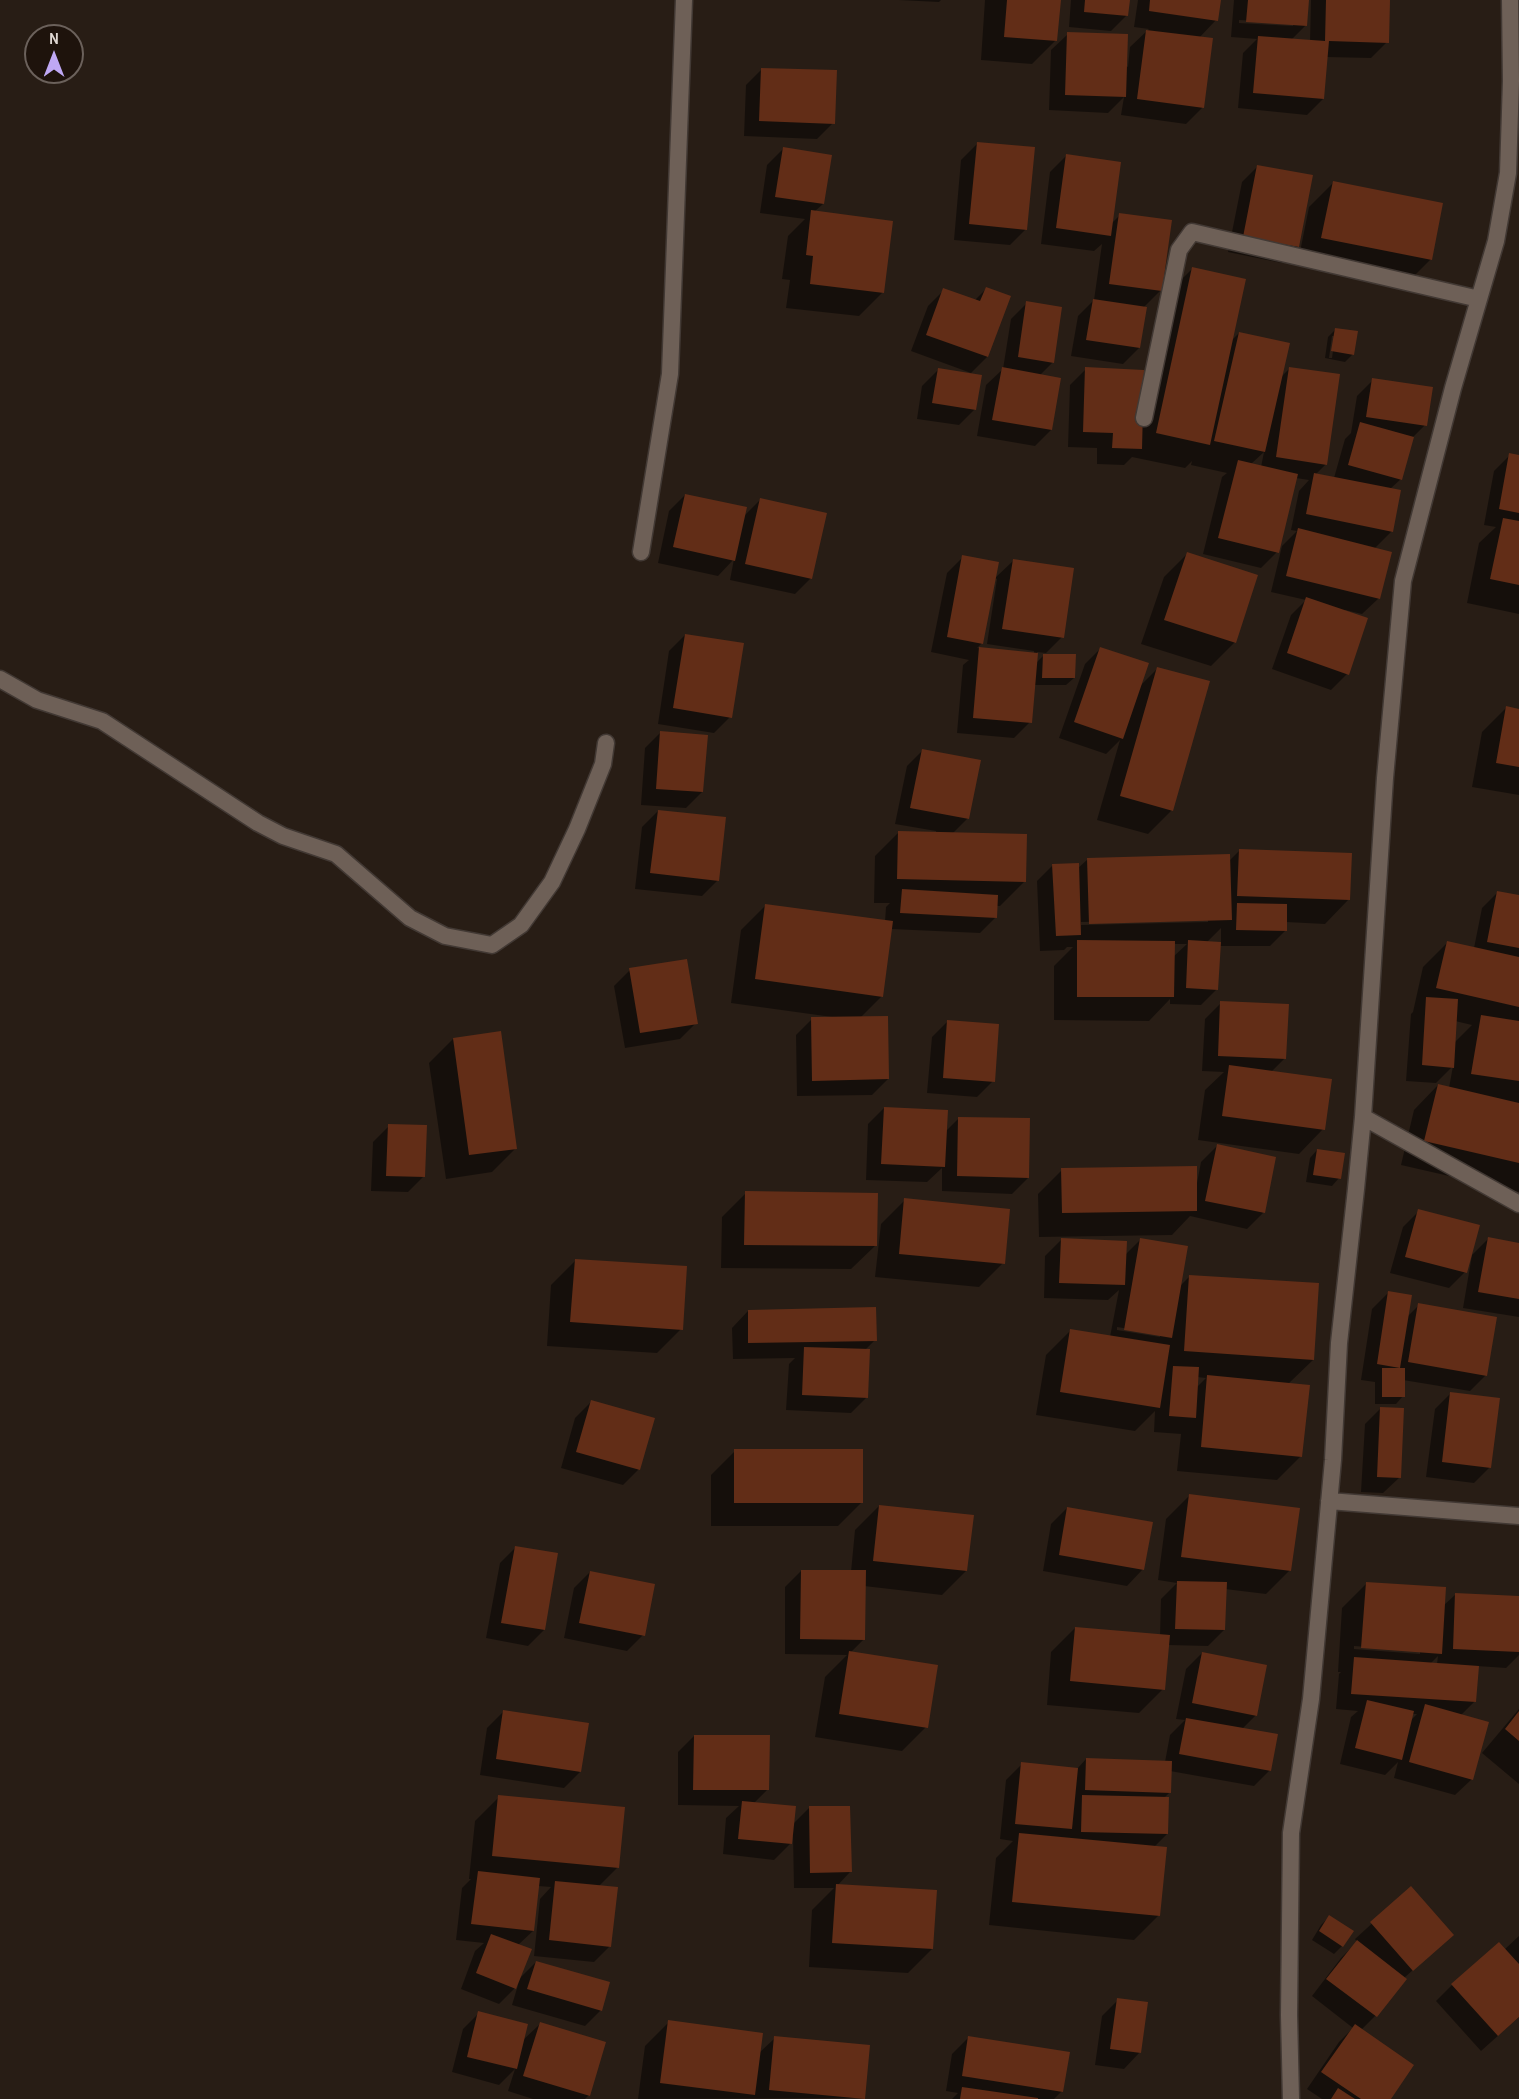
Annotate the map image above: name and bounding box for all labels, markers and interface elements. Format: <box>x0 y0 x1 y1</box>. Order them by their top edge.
north arrow <box>24 24 84 84</box>
text: N <box>49 27 59 49</box>

